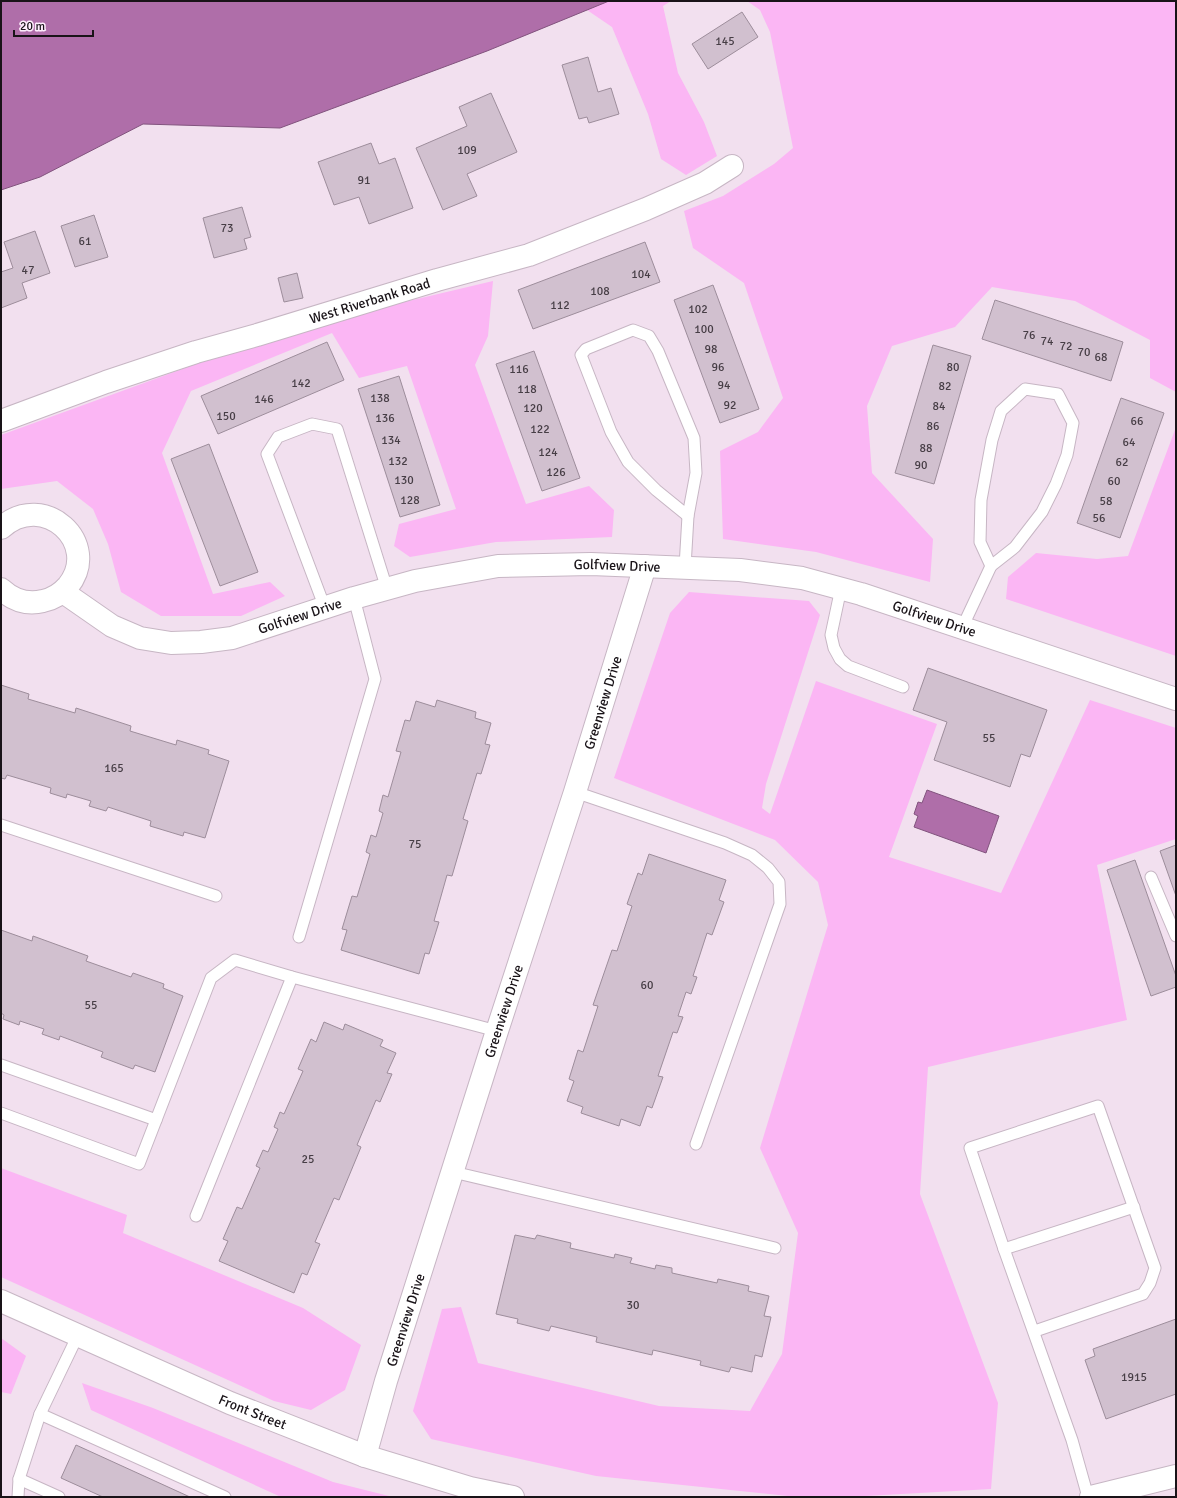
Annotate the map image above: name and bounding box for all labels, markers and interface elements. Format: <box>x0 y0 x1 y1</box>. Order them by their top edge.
scale bar <box>14 12 93 38</box>
text: 20 m <box>20 19 45 34</box>
house number: 145 <box>715 34 735 49</box>
house number: 109 <box>457 143 477 158</box>
house number: 91 <box>358 173 370 188</box>
house number: 73 <box>221 221 233 236</box>
house number: 61 <box>79 234 91 249</box>
house number: 47 <box>22 263 34 278</box>
house number: 104 <box>631 267 651 282</box>
street label: West Riverbank Road <box>307 274 432 327</box>
house number: 108 <box>590 284 610 299</box>
house number: 112 <box>550 298 570 313</box>
house number: 102 <box>688 302 708 317</box>
house number: 100 <box>694 322 714 337</box>
house number: 76 <box>1023 328 1035 343</box>
house number: 74 <box>1041 334 1054 349</box>
house number: 72 <box>1060 339 1072 354</box>
house number: 98 <box>705 342 717 357</box>
house number: 70 <box>1078 345 1090 360</box>
house number: 68 <box>1095 350 1107 365</box>
house number: 96 <box>712 360 724 375</box>
house number: 80 <box>947 360 959 375</box>
house number: 116 <box>509 362 529 377</box>
house number: 142 <box>291 376 311 391</box>
house number: 94 <box>718 378 731 393</box>
house number: 82 <box>939 379 951 394</box>
house number: 118 <box>517 382 537 397</box>
house number: 138 <box>370 391 390 406</box>
house number: 146 <box>254 392 274 407</box>
house number: 92 <box>724 398 736 413</box>
house number: 84 <box>933 399 946 414</box>
house number: 120 <box>523 401 543 416</box>
house number: 150 <box>216 409 236 424</box>
house number: 136 <box>375 411 395 426</box>
house number: 66 <box>1131 414 1143 429</box>
house number: 86 <box>927 419 939 434</box>
house number: 122 <box>530 422 550 437</box>
house number: 134 <box>381 433 401 448</box>
house number: 64 <box>1123 435 1136 450</box>
house number: 88 <box>920 441 932 456</box>
house number: 124 <box>538 445 558 460</box>
house number: 132 <box>388 454 408 469</box>
house number: 62 <box>1116 455 1128 470</box>
house number: 90 <box>915 458 927 473</box>
house number: 126 <box>546 465 566 480</box>
house number: 130 <box>394 473 414 488</box>
house number: 60 <box>1108 474 1120 489</box>
house number: 128 <box>400 493 420 508</box>
house number: 58 <box>1100 494 1112 509</box>
house number: 56 <box>1093 511 1105 526</box>
street label: Golfview Drive <box>573 555 661 575</box>
street label: Golfview Drive <box>256 594 344 637</box>
street label: Golfview Drive <box>890 597 978 640</box>
street label: Greenview Drive <box>580 654 625 751</box>
house number: 55 <box>983 731 995 746</box>
house number: 165 <box>104 761 124 776</box>
house number: 75 <box>409 837 421 852</box>
street label: Greenview Drive <box>481 962 527 1060</box>
house number: 60 <box>641 978 653 993</box>
house number: 55 <box>85 998 97 1013</box>
house number: 25 <box>302 1152 314 1167</box>
street label: Greenview Drive <box>383 1271 428 1369</box>
house number: 30 <box>627 1298 639 1313</box>
house number: 1915 <box>1121 1370 1147 1385</box>
street label: Front Street <box>216 1391 289 1433</box>

